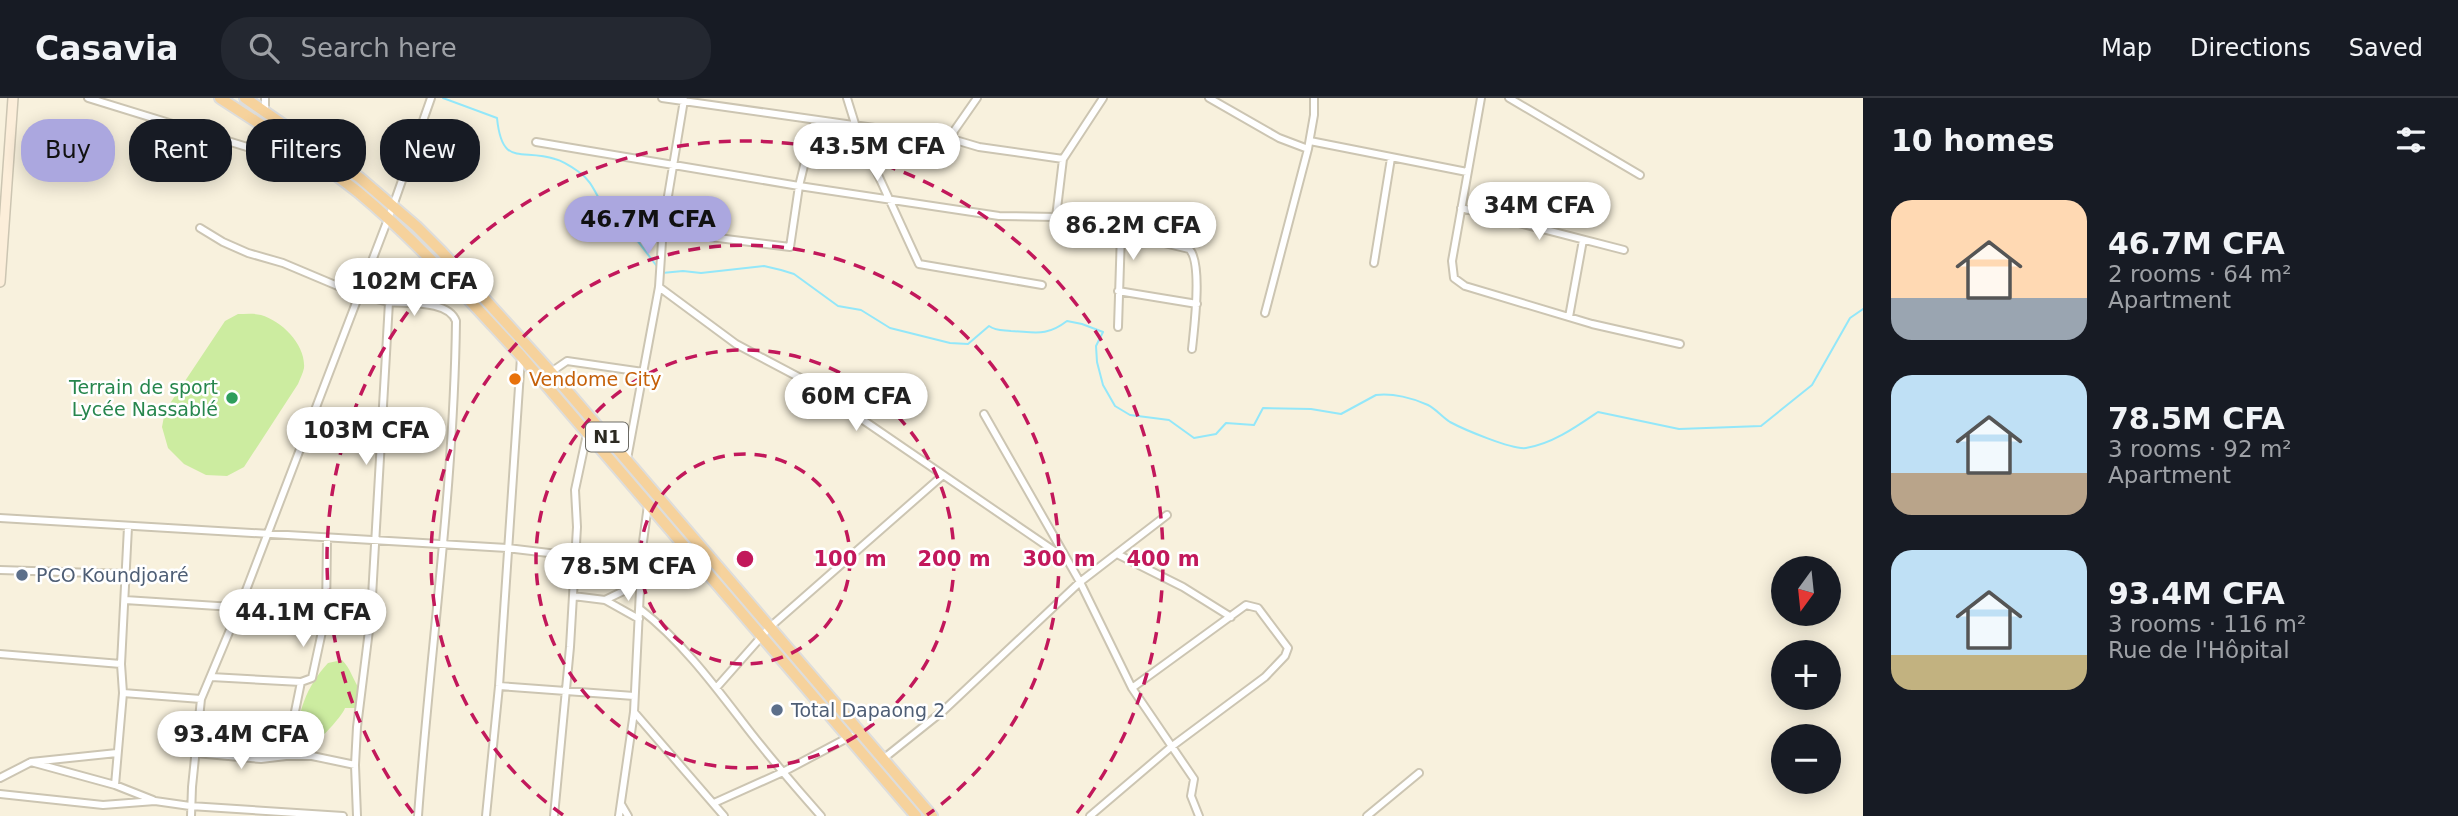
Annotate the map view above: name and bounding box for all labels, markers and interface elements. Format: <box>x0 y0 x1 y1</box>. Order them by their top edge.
search box <box>221 17 711 80</box>
text: Casavia <box>35 29 179 68</box>
icon: search <box>245 29 283 67</box>
text: Search here <box>301 33 457 63</box>
text: Map <box>2101 34 2152 62</box>
text: Directions <box>2190 34 2311 62</box>
text: Saved <box>2349 34 2423 62</box>
chip: Buy <box>21 119 115 182</box>
chip: Rent <box>129 119 232 182</box>
chip: Filters <box>246 119 366 182</box>
chip: New <box>380 119 480 182</box>
icon: filters <box>2392 121 2430 159</box>
pin: 43.5M CFA <box>797 123 957 183</box>
text: 10 homes <box>1891 123 2055 158</box>
text: 43.5M CFA <box>809 133 945 159</box>
pin: 34M CFA <box>1474 183 1604 242</box>
text: 34M CFA <box>1484 192 1594 218</box>
pin: 46.7M CFA <box>568 197 728 256</box>
pin: 86.2M CFA <box>1053 202 1213 262</box>
text: 46.7M CFA <box>580 206 716 232</box>
text: 86.2M CFA <box>1065 212 1201 238</box>
text: 46.7M CFA <box>2108 226 2285 261</box>
icon: home <box>1947 228 2031 312</box>
pin: 102M CFA <box>342 258 486 318</box>
text: 2 rooms · 64 m² <box>2108 261 2292 287</box>
text: 102M CFA <box>351 268 477 294</box>
text: Apartment <box>2108 287 2231 313</box>
place label: Vendome City <box>529 368 661 390</box>
marker: Vendome City <box>507 371 523 387</box>
pin: 60M CFA <box>791 374 921 433</box>
place label: Terrain de sport Lycée Nassablé <box>68 376 218 420</box>
text: 60M CFA <box>801 383 911 409</box>
marker: Terrain de sport Lycée Nassablé <box>224 390 240 406</box>
text: 78.5M CFA <box>2108 401 2285 436</box>
icon: home <box>1947 403 2031 487</box>
pin: 103M CFA <box>294 408 438 467</box>
text: 103M CFA <box>303 417 429 443</box>
road number: N1 <box>586 422 628 452</box>
text: 3 rooms · 92 m² <box>2108 436 2292 462</box>
text: Apartment <box>2108 462 2231 488</box>
pin: 78.5M CFA <box>548 544 708 603</box>
centre of rings <box>733 547 757 571</box>
text: 100 m <box>813 547 887 571</box>
text: 200 m <box>917 547 991 571</box>
text: 300 m <box>1022 547 1096 571</box>
text: 400 m <box>1126 547 1200 571</box>
text: 78.5M CFA <box>560 553 696 579</box>
north arrow <box>1771 556 1841 626</box>
map controls <box>1771 556 1841 794</box>
place label: PCO Koundjoaré <box>36 564 189 586</box>
marker: PCO Koundjoaré <box>14 567 30 583</box>
text: 93.4M CFA <box>2108 576 2285 611</box>
icon: home <box>1947 578 2031 662</box>
pin: 44.1M CFA <box>223 589 383 649</box>
text: 44.1M CFA <box>235 599 371 625</box>
text: 3 rooms · 116 m² <box>2108 611 2306 637</box>
text: Rue de l'Hôpital <box>2108 637 2290 663</box>
button: + <box>1771 640 1841 710</box>
place label: Total Dapaong 2 <box>790 699 945 721</box>
marker: Total Dapaong 2 <box>769 702 785 718</box>
pin: 93.4M CFA <box>161 712 321 771</box>
text: 93.4M CFA <box>173 721 309 747</box>
button: − <box>1771 724 1841 794</box>

